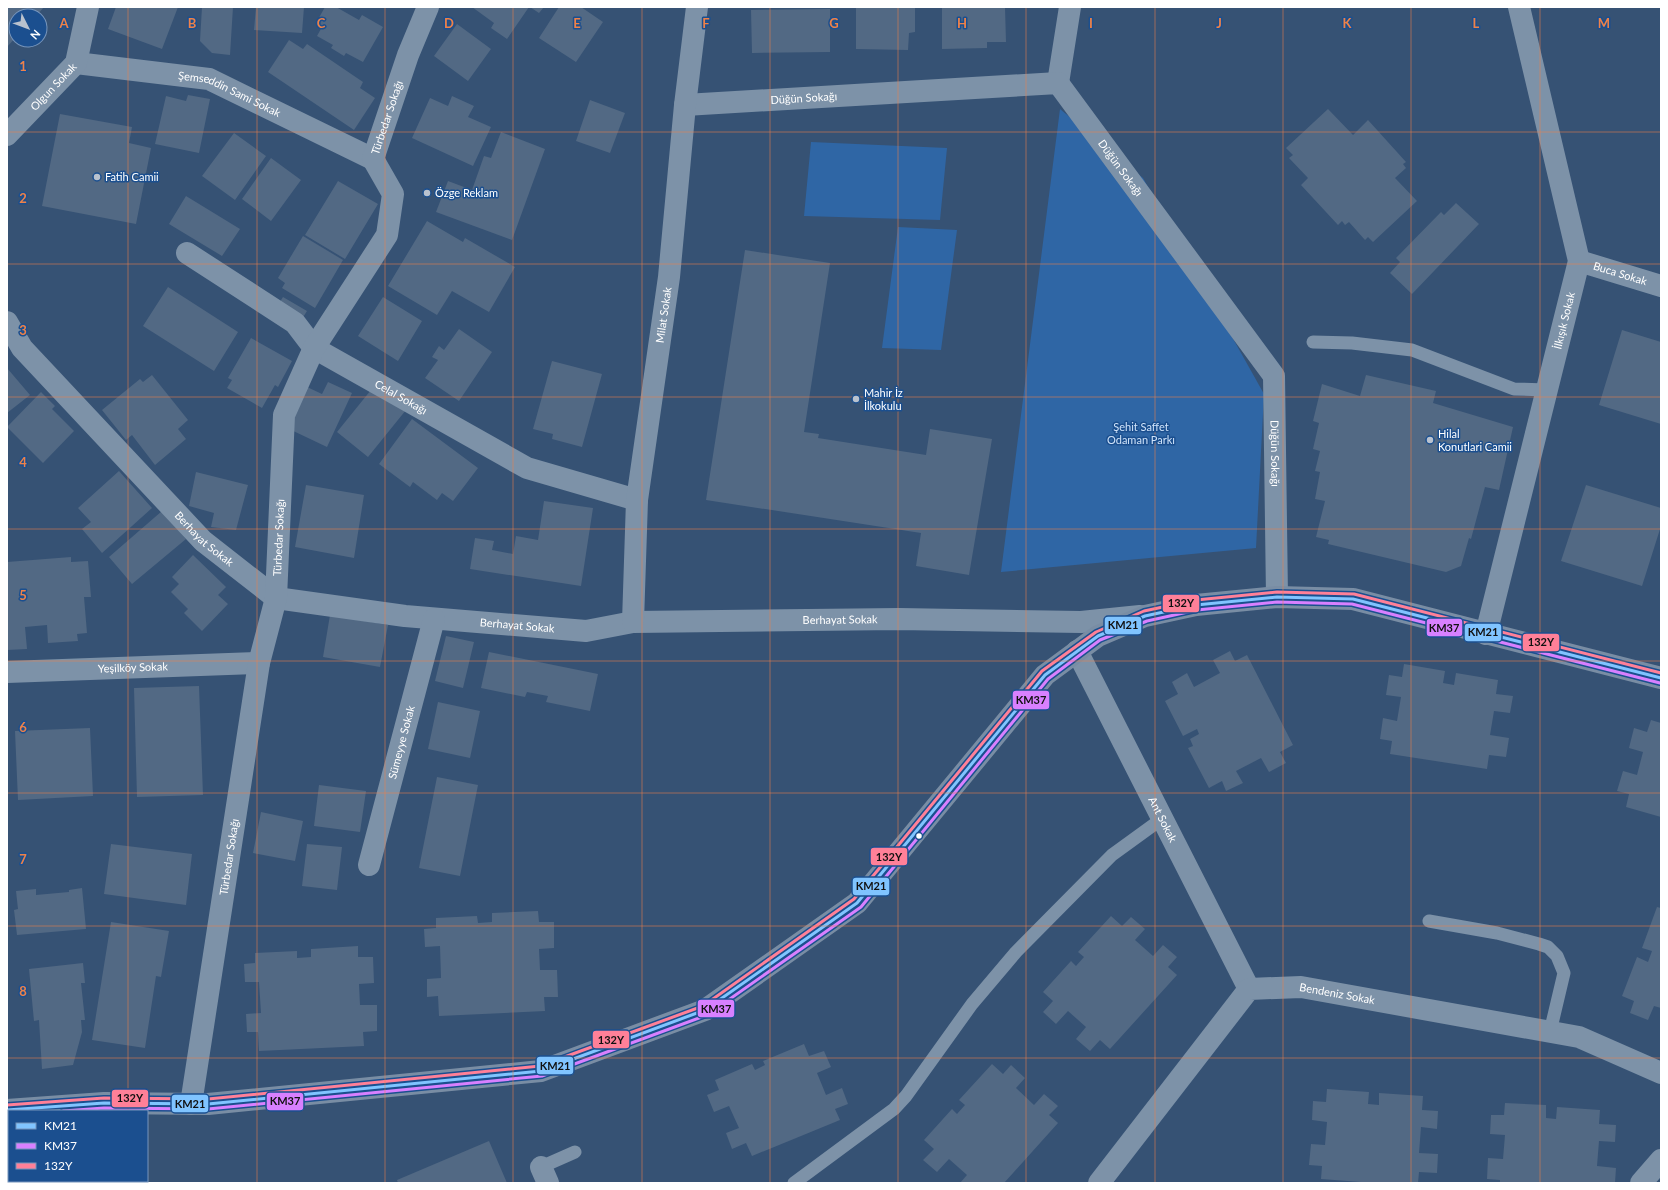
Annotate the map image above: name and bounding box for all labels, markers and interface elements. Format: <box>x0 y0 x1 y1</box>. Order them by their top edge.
north arrow <box>8 8 48 48</box>
text: A <box>58 15 69 31</box>
text: B <box>188 15 197 31</box>
text: C <box>317 15 326 31</box>
text: D <box>444 15 454 31</box>
text: E <box>573 15 581 31</box>
text: F <box>702 15 710 31</box>
text: G <box>829 15 839 31</box>
text: H <box>957 15 967 31</box>
text: I <box>1089 15 1093 31</box>
text: J <box>1216 15 1222 31</box>
text: K <box>1343 15 1353 31</box>
text: L <box>1473 15 1480 31</box>
text: M <box>1598 15 1610 31</box>
text: N <box>28 28 43 43</box>
text: 1 <box>19 58 27 74</box>
street label: Olgun Sokak <box>27 59 79 113</box>
street label: Şemseddin Sami Sokak <box>178 68 284 119</box>
street label: Türbedar Sokağı <box>368 79 405 156</box>
street label: Düğün Sokağı <box>770 89 838 106</box>
street label: Düğün Sokağı <box>1096 137 1146 198</box>
place label: Fatih Camii <box>105 170 159 183</box>
marker: Fatih Camii <box>92 172 102 182</box>
place label: Özge Reklam <box>435 186 498 199</box>
marker: Özge Reklam <box>422 188 432 198</box>
text: 2 <box>19 190 27 206</box>
street label: Buca Sokak <box>1592 259 1649 287</box>
street label: Milat Sokak <box>653 286 674 344</box>
street label: İlkışık Sokak <box>1550 290 1577 350</box>
text: 3 <box>19 322 27 338</box>
street label: Celal Sokağı <box>373 377 430 417</box>
place label: Mahir İz İlkokulu <box>864 386 903 412</box>
marker: Mahir İz İlkokulu <box>851 394 861 404</box>
park label: Şehit Saffet Odaman Parkı <box>1107 420 1175 446</box>
street label: Düğün Sokağı <box>1269 420 1283 487</box>
place label: Hilal Konutlari Camii <box>1438 427 1512 453</box>
marker: Hilal Konutlari Camii <box>1425 435 1435 445</box>
text: 4 <box>19 454 27 470</box>
street label: Türbedar Sokağı <box>270 498 286 576</box>
street label: Berhayat Sokak <box>173 508 237 569</box>
text: 5 <box>19 587 27 603</box>
line badge: 132Y <box>1162 594 1200 613</box>
text: 132Y <box>1168 596 1195 609</box>
street label: Berhayat Sokak <box>802 612 878 626</box>
street label: Berhayat Sokak <box>479 615 555 634</box>
line badge: KM21 <box>1104 616 1142 635</box>
text: KM21 <box>1108 618 1138 631</box>
line badge: KM37 <box>1426 618 1463 637</box>
text: KM37 <box>1429 621 1459 634</box>
line badge: KM21 <box>1464 623 1502 642</box>
text: KM21 <box>1468 625 1498 638</box>
line badge: 132Y <box>1522 633 1560 652</box>
text: 132Y <box>1528 635 1555 648</box>
street label: Yeşilköy Sokak <box>98 659 168 675</box>
line badge: KM37 <box>1012 690 1050 710</box>
text: KM37 <box>1016 693 1046 706</box>
street label: Sümeyye Sokak <box>385 704 417 780</box>
text: 6 <box>19 719 27 735</box>
street label: Ant Sokak <box>1146 794 1180 844</box>
street label: Türbedar Sokağı <box>216 818 241 896</box>
unlabelled marker <box>914 831 924 841</box>
line badge: 132Y <box>870 847 908 866</box>
text: 132Y <box>876 850 903 863</box>
text: 7 <box>19 851 27 867</box>
line badge: KM21 <box>852 877 890 896</box>
text: KM21 <box>856 879 886 892</box>
street label: Bendeniz Sokak <box>1298 980 1376 1006</box>
text: 8 <box>19 983 27 999</box>
line badge: KM37 <box>697 999 735 1018</box>
text: KM37 <box>701 1002 731 1015</box>
line badge: 132Y <box>592 1030 630 1049</box>
text: 132Y <box>598 1033 625 1046</box>
line badge: KM21 <box>536 1056 574 1075</box>
text: KM21 <box>540 1059 570 1072</box>
line badge: 132Y <box>111 1089 149 1108</box>
text: 132Y <box>117 1091 144 1104</box>
line badge: KM37 <box>266 1092 304 1111</box>
line badge: KM21 <box>171 1094 209 1113</box>
text: KM37 <box>270 1094 300 1107</box>
text: KM21 <box>175 1097 205 1110</box>
legend <box>8 1110 148 1182</box>
text: KM21 <box>44 1118 77 1133</box>
text: KM37 <box>44 1138 77 1153</box>
text: 132Y <box>44 1158 73 1173</box>

